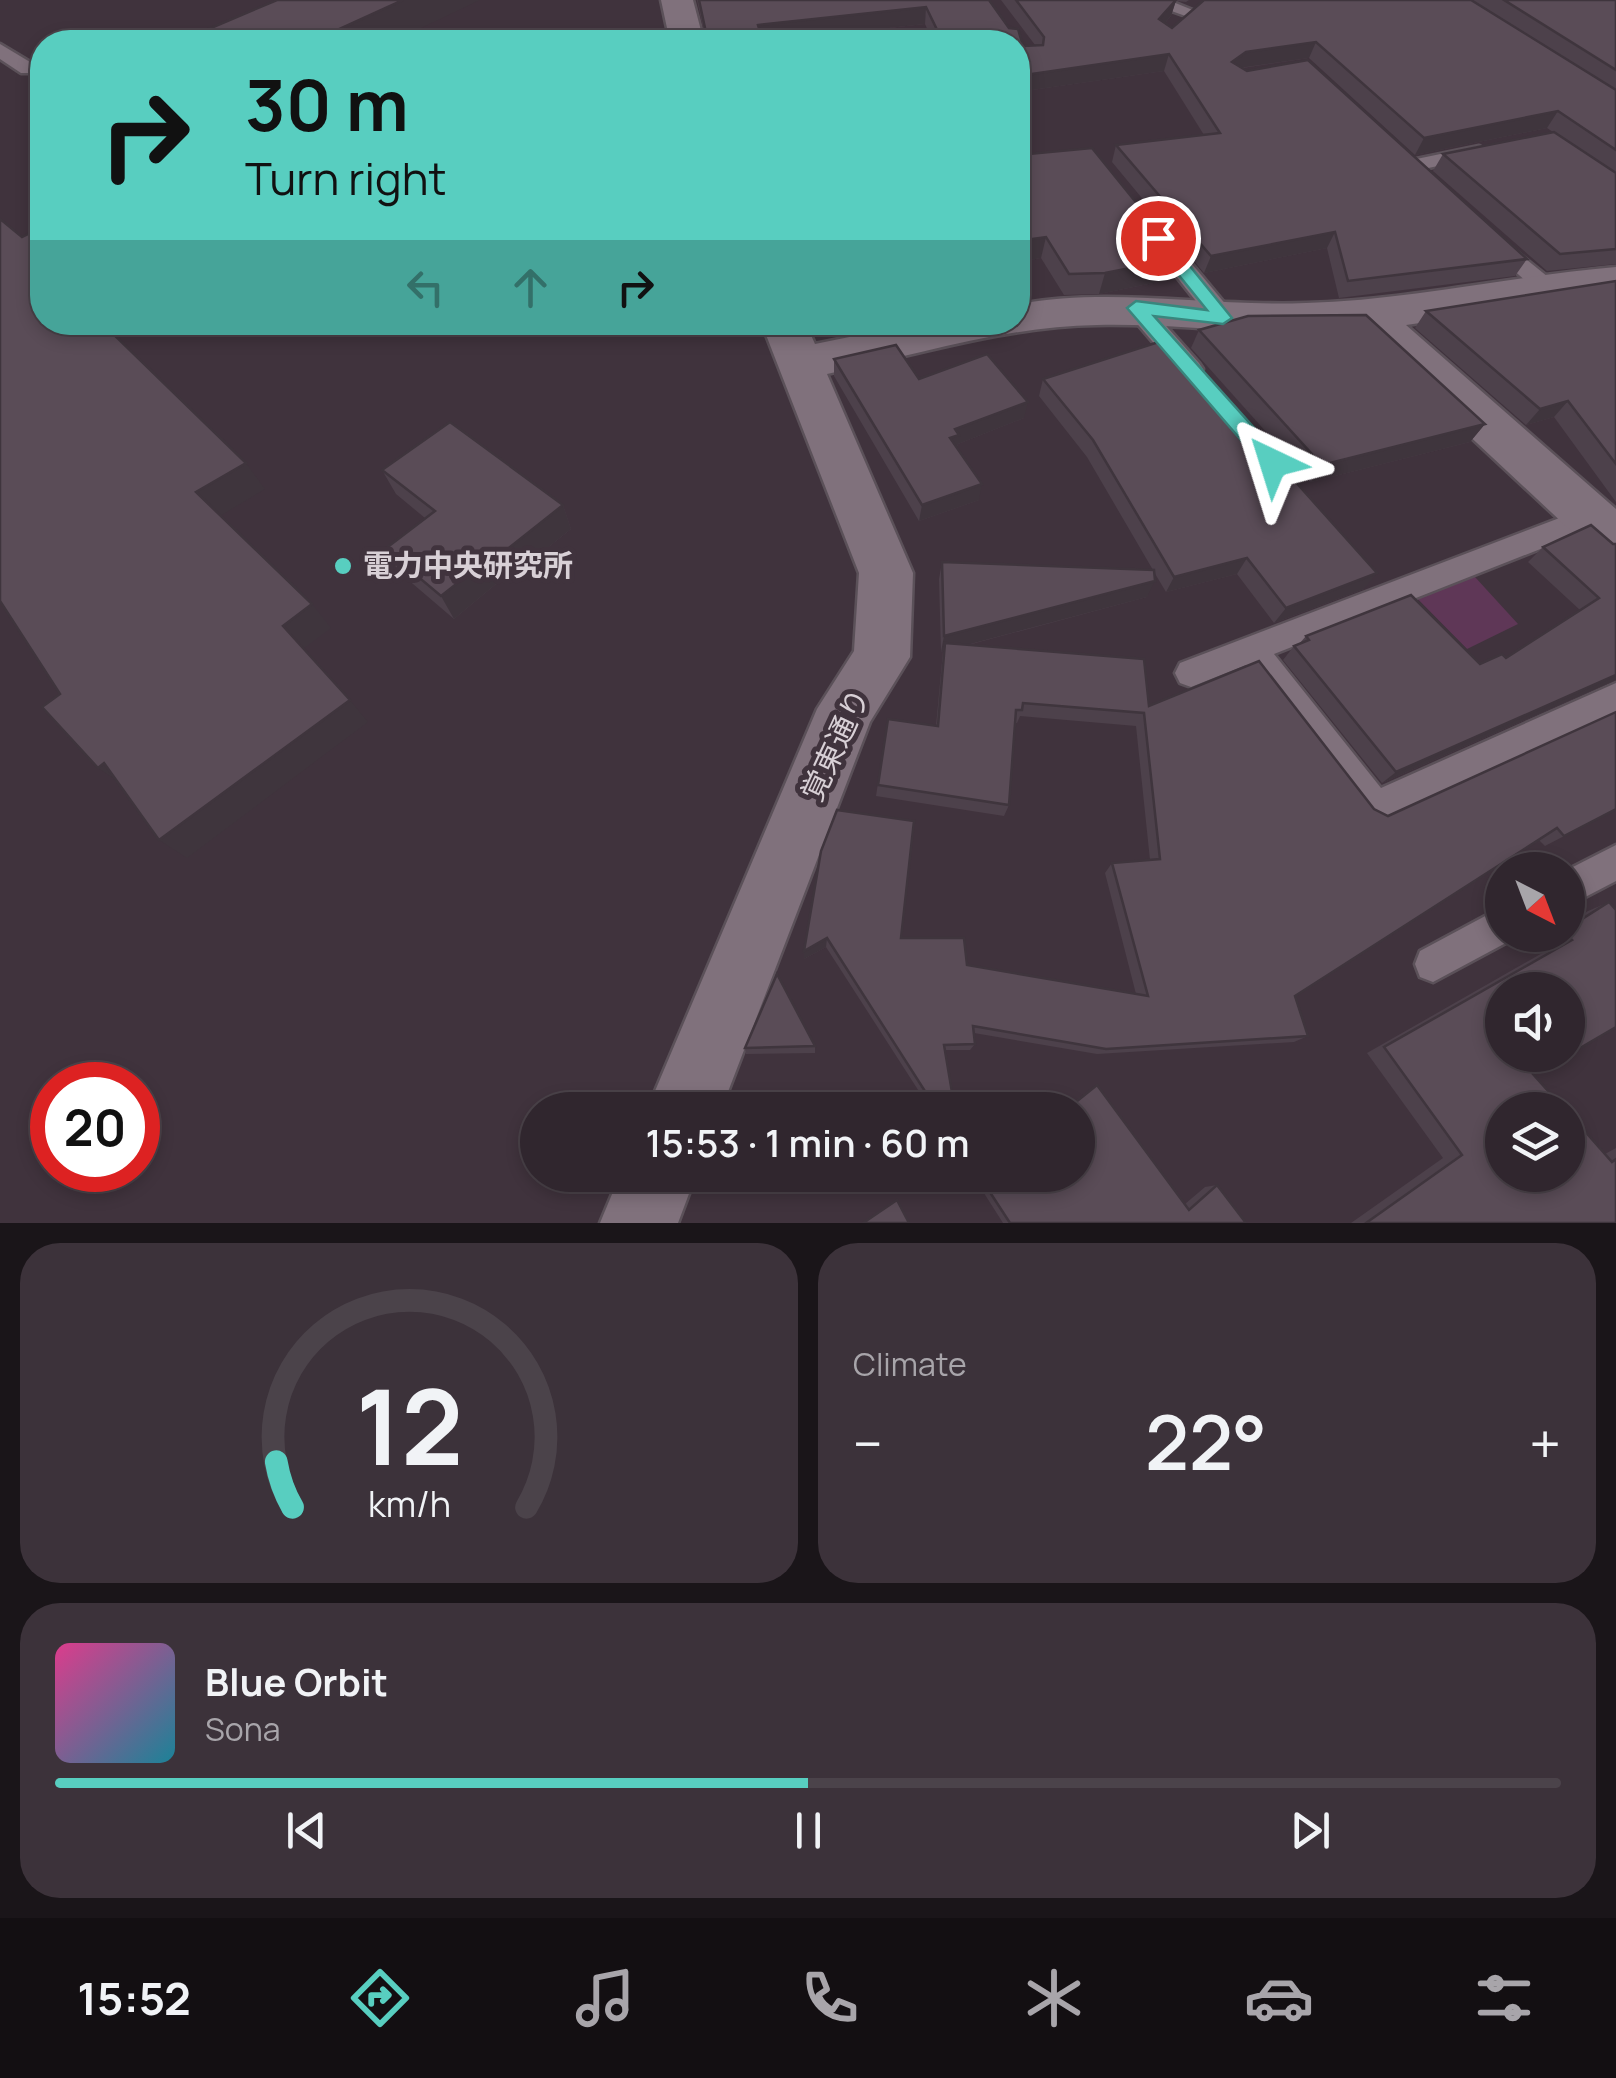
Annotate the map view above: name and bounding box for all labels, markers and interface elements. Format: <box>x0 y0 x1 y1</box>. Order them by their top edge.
text: 30 m <box>245 56 409 152</box>
icon: right <box>80 70 210 200</box>
text: Turn right <box>245 147 446 209</box>
pin <box>1116 196 1201 281</box>
icon: arrive <box>1131 211 1186 266</box>
icon: left <box>398 260 453 315</box>
icon: ahead <box>503 260 558 315</box>
icon: right <box>608 260 663 315</box>
position arrow <box>1221 411 1325 515</box>
place label: 電力中央研究所 <box>363 544 573 585</box>
marker: 電力中央研究所 <box>332 555 354 577</box>
street label: 覚東通り <box>791 681 879 807</box>
north arrow <box>1485 852 1585 952</box>
map controls <box>1485 852 1585 1192</box>
button: sound <box>1485 972 1585 1072</box>
speed limit sign: 20 <box>30 1062 160 1192</box>
button: layers <box>1485 1092 1585 1192</box>
text: 15:53 · 1 min · 60 m <box>646 1116 969 1168</box>
text: Climate <box>853 1342 967 1386</box>
text: 12 <box>355 1354 463 1496</box>
text: 22° <box>1145 1390 1267 1493</box>
text: − <box>853 1405 883 1481</box>
text: + <box>1529 1405 1561 1481</box>
text: km/h <box>367 1479 451 1528</box>
text: Blue Orbit <box>205 1655 388 1707</box>
text: Sona <box>205 1707 280 1751</box>
icon: previous <box>279 1803 334 1858</box>
icon: pause <box>781 1803 836 1858</box>
icon: next <box>1283 1803 1338 1858</box>
icon: directions <box>345 1963 415 2033</box>
icon: music <box>570 1963 640 2033</box>
icon: phone <box>795 1963 865 2033</box>
icon: climate <box>1019 1963 1089 2033</box>
icon: car <box>1244 1963 1314 2033</box>
icon: filters <box>1469 1963 1539 2033</box>
text: 15:52 <box>77 1967 191 2029</box>

